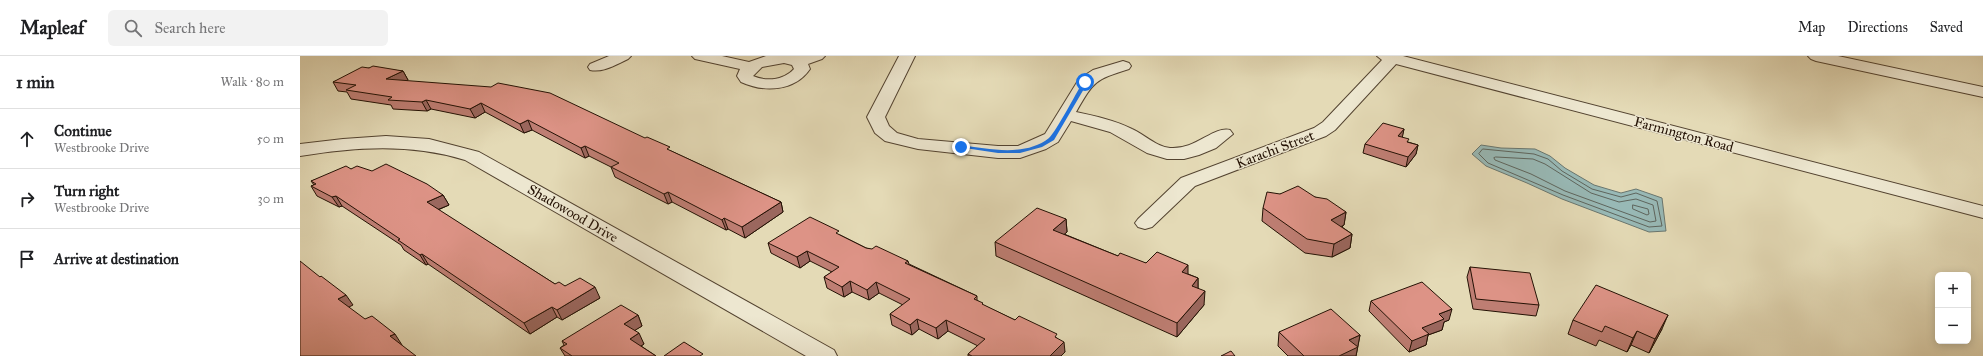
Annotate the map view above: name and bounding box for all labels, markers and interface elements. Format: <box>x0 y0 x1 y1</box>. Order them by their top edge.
search box <box>108 10 388 46</box>
text: Mapleaf <box>20 16 84 39</box>
icon: search <box>122 17 144 39</box>
text: Search here <box>154 19 225 37</box>
text: Map <box>1798 19 1825 36</box>
text: Directions <box>1847 19 1908 36</box>
text: Saved <box>1930 19 1963 36</box>
text: 1 min <box>16 72 55 93</box>
route start <box>1076 73 1094 91</box>
text: Walk · 80 m <box>221 74 284 90</box>
street label: Farmington Road <box>1632 113 1735 156</box>
text: Continue <box>54 122 112 140</box>
street label: Karachi Street <box>1234 127 1317 172</box>
icon: ahead <box>16 128 38 150</box>
text: 50 m <box>257 131 284 147</box>
route end <box>952 138 970 156</box>
text: Westbrooke Drive <box>54 140 149 156</box>
street label: Shadowood Drive <box>524 181 621 246</box>
text: Turn right <box>54 182 119 200</box>
icon: right <box>16 188 38 210</box>
text: 30 m <box>258 191 284 207</box>
text: Westbrooke Drive <box>54 200 149 216</box>
icon: arrive <box>16 248 38 270</box>
text: Arrive at destination <box>54 250 179 268</box>
map controls <box>1935 272 1971 344</box>
button: + <box>1935 272 1971 308</box>
button: − <box>1935 308 1971 344</box>

